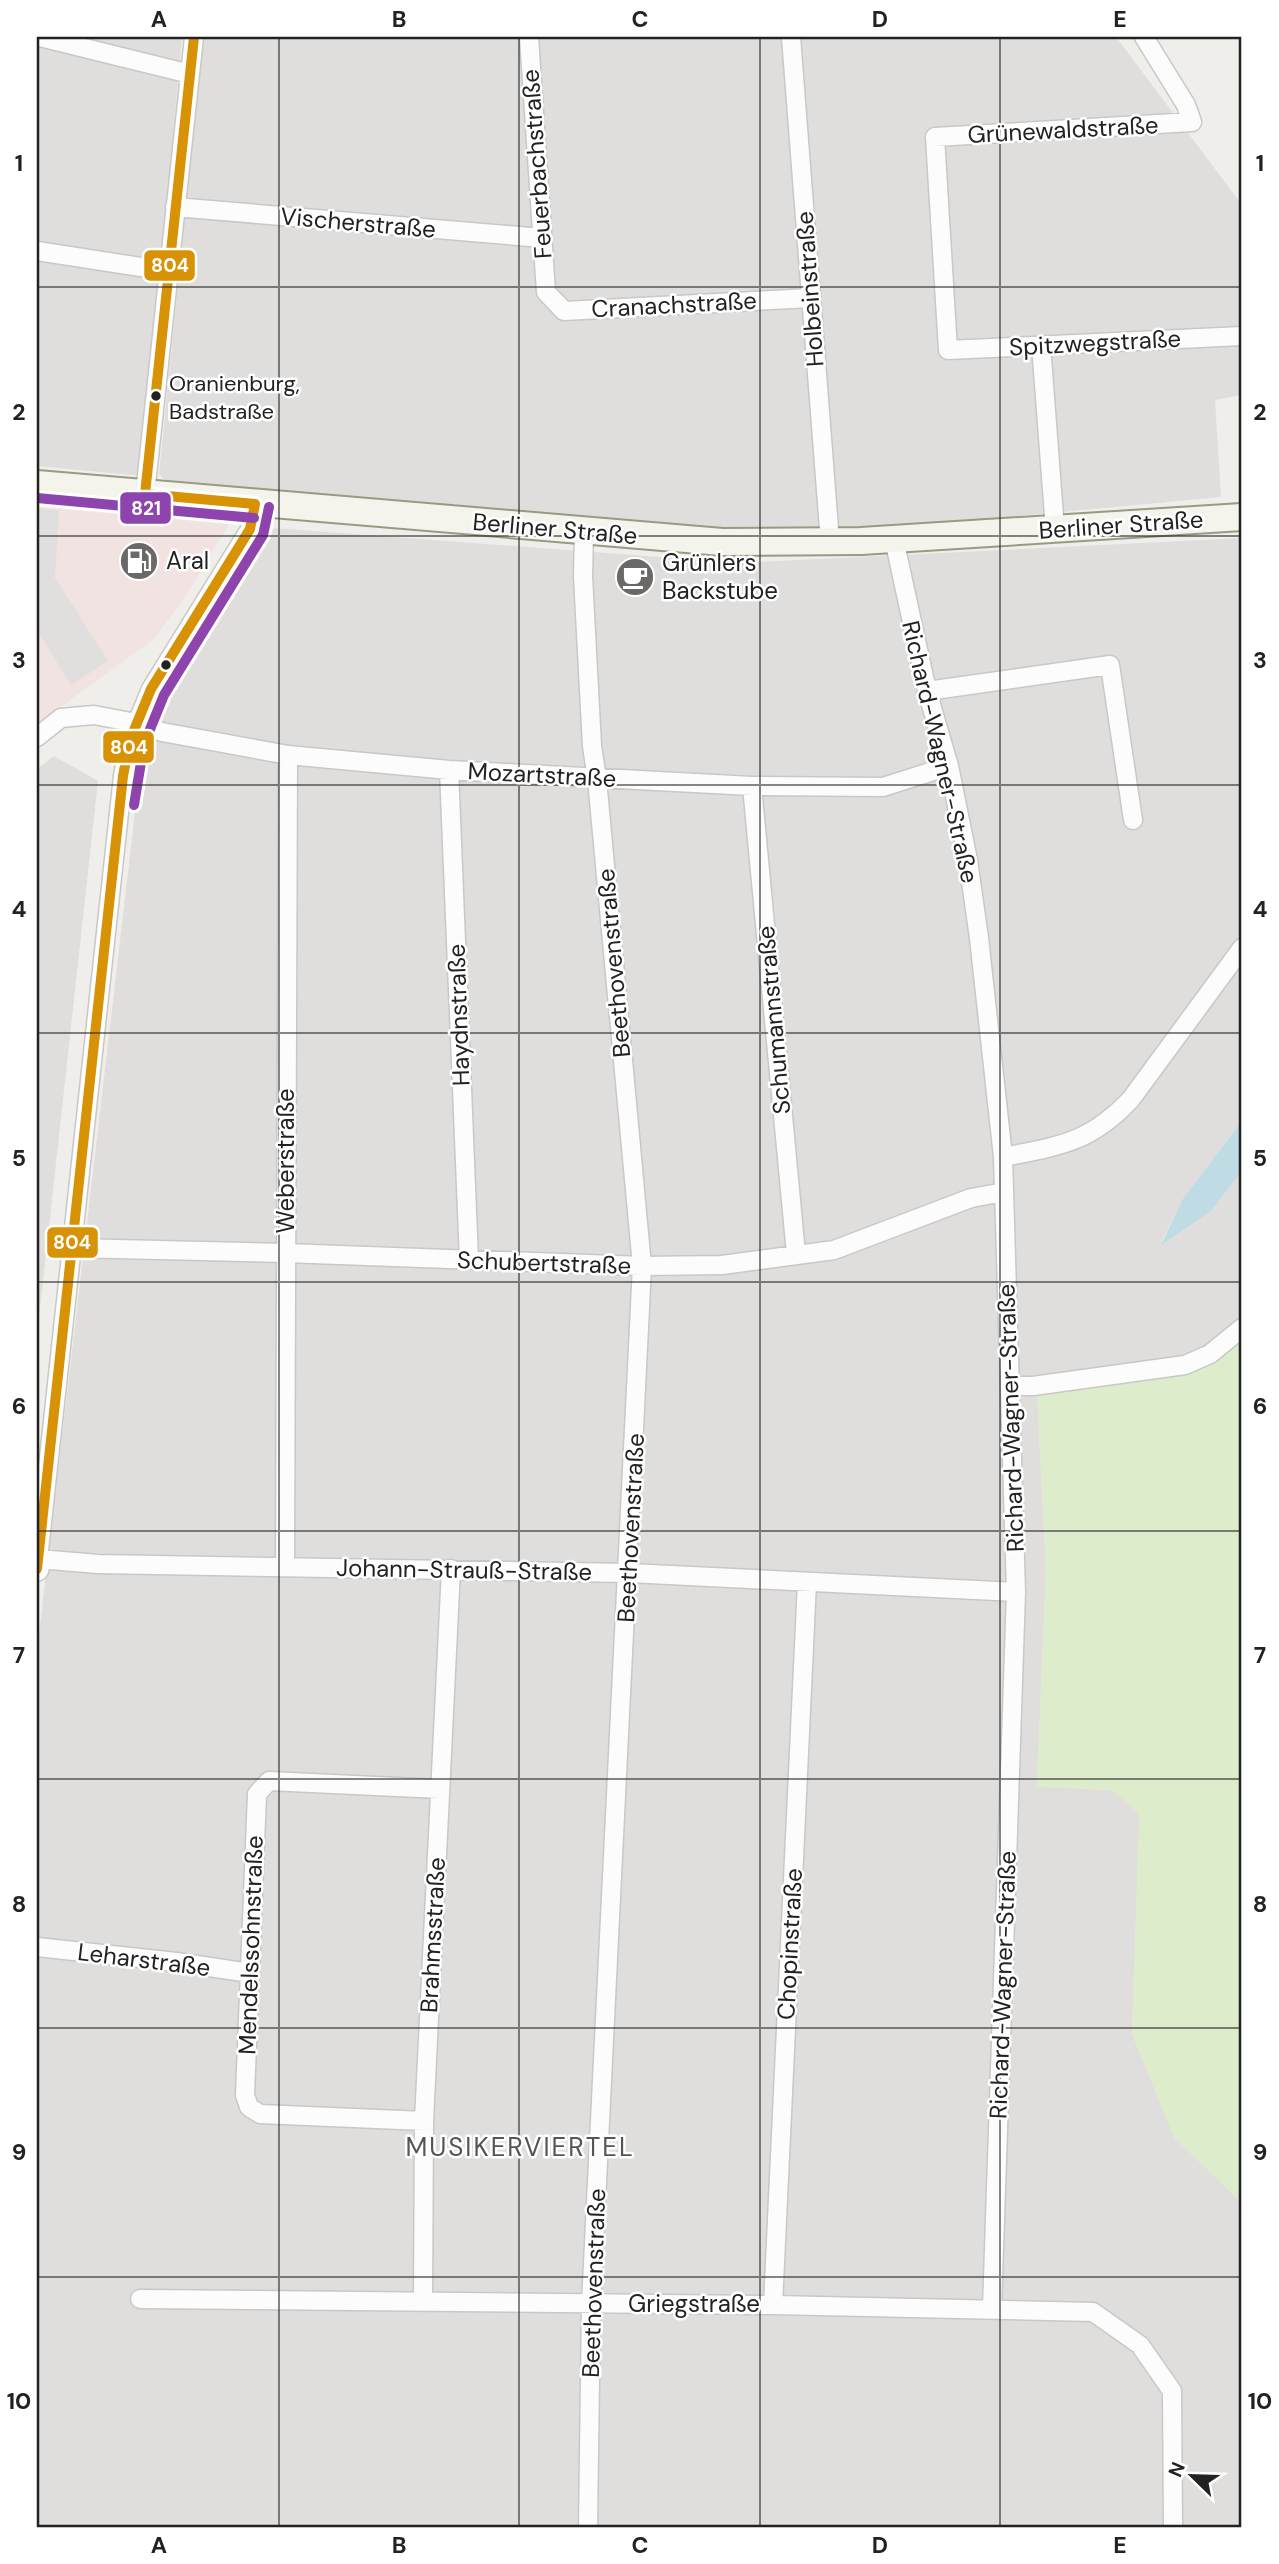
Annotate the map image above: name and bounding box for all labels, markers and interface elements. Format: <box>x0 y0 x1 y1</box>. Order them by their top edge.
text: A <box>151 4 167 34</box>
text: B <box>392 4 406 34</box>
text: C <box>632 4 648 34</box>
text: D <box>872 4 888 34</box>
text: E <box>1113 4 1127 34</box>
street label: Feuerbachstraße <box>514 68 559 260</box>
street label: Grünewaldstraße <box>967 109 1159 150</box>
text: 1 <box>15 148 23 178</box>
text: 1 <box>1256 148 1264 178</box>
street label: Vischerstraße <box>279 200 437 245</box>
street label: Holbeinstraße <box>789 210 830 368</box>
line badge: 804 <box>143 249 196 282</box>
text: 804 <box>151 253 189 278</box>
street label: Cranachstraße <box>591 285 757 324</box>
street label: Spitzwegstraße <box>1008 323 1182 362</box>
place label: Oranienburg, Badstraße <box>169 369 300 426</box>
marker: Oranienburg, Badstraße <box>149 389 163 403</box>
text: 2 <box>12 397 26 427</box>
text: 2 <box>1253 397 1267 427</box>
line badge: 821 <box>119 491 172 525</box>
text: 821 <box>131 496 161 521</box>
street label: Berliner Straße <box>1037 503 1204 546</box>
street label: Berliner Straße <box>471 506 639 551</box>
fuel station icon: Aral <box>118 540 160 582</box>
place label: Aral <box>166 545 209 576</box>
place label: Grünlers Backstube <box>662 547 778 606</box>
cafe icon: Grünlers Backstube <box>614 556 656 598</box>
street label: Richard-Wagner-Straße <box>895 618 986 886</box>
text: 3 <box>12 645 26 675</box>
text: 3 <box>1253 645 1267 675</box>
unlabelled marker <box>159 658 173 672</box>
line badge: 804 <box>102 730 155 764</box>
text: 804 <box>110 735 148 760</box>
street label: Mozartstraße <box>467 755 617 794</box>
street label: Beethovenstraße <box>590 867 637 1059</box>
text: 4 <box>12 894 27 924</box>
text: 4 <box>1253 894 1268 924</box>
street label: Schumannstraße <box>750 924 797 1116</box>
street label: Haydnstraße <box>441 943 476 1087</box>
street label: Weberstraße <box>270 1088 301 1234</box>
text: 5 <box>12 1143 26 1173</box>
text: 5 <box>1253 1143 1267 1173</box>
line badge: 804 <box>46 1226 99 1259</box>
text: 804 <box>53 1230 91 1255</box>
street label: Schubertstraße <box>456 1244 632 1281</box>
street label: Richard-Wagner-Straße <box>990 1283 1031 1553</box>
text: 6 <box>12 1391 26 1421</box>
text: 6 <box>1253 1391 1267 1421</box>
street label: Beethovenstraße <box>610 1432 651 1623</box>
street label: Johann-Strauß-Straße <box>336 1552 592 1587</box>
text: 7 <box>13 1640 25 1670</box>
text: 7 <box>1254 1640 1266 1670</box>
street label: Mendelssohnstraße <box>231 1835 270 2055</box>
street label: Richard-Wagner-Straße <box>982 1850 1023 2120</box>
street label: Brahmsstraße <box>413 1856 452 2014</box>
street label: Chopinstraße <box>770 1867 809 2021</box>
text: 8 <box>12 1889 26 1919</box>
text: 8 <box>1253 1889 1267 1919</box>
street label: Leharstraße <box>76 1936 212 1983</box>
district label: MUSIKERVIERTEL <box>405 2130 635 2164</box>
text: 9 <box>12 2137 26 2167</box>
text: 9 <box>1253 2137 1267 2167</box>
street label: Beethovenstraße <box>575 2188 612 2378</box>
street label: Griegstraße <box>628 2288 760 2319</box>
text: 10 <box>7 2386 31 2416</box>
text: 10 <box>1248 2386 1272 2416</box>
north arrow <box>1156 2442 1226 2512</box>
text: N <box>1163 2458 1191 2481</box>
text: A <box>151 2530 167 2560</box>
text: B <box>392 2530 406 2560</box>
text: C <box>632 2530 648 2560</box>
text: D <box>872 2530 888 2560</box>
text: E <box>1113 2530 1127 2560</box>

